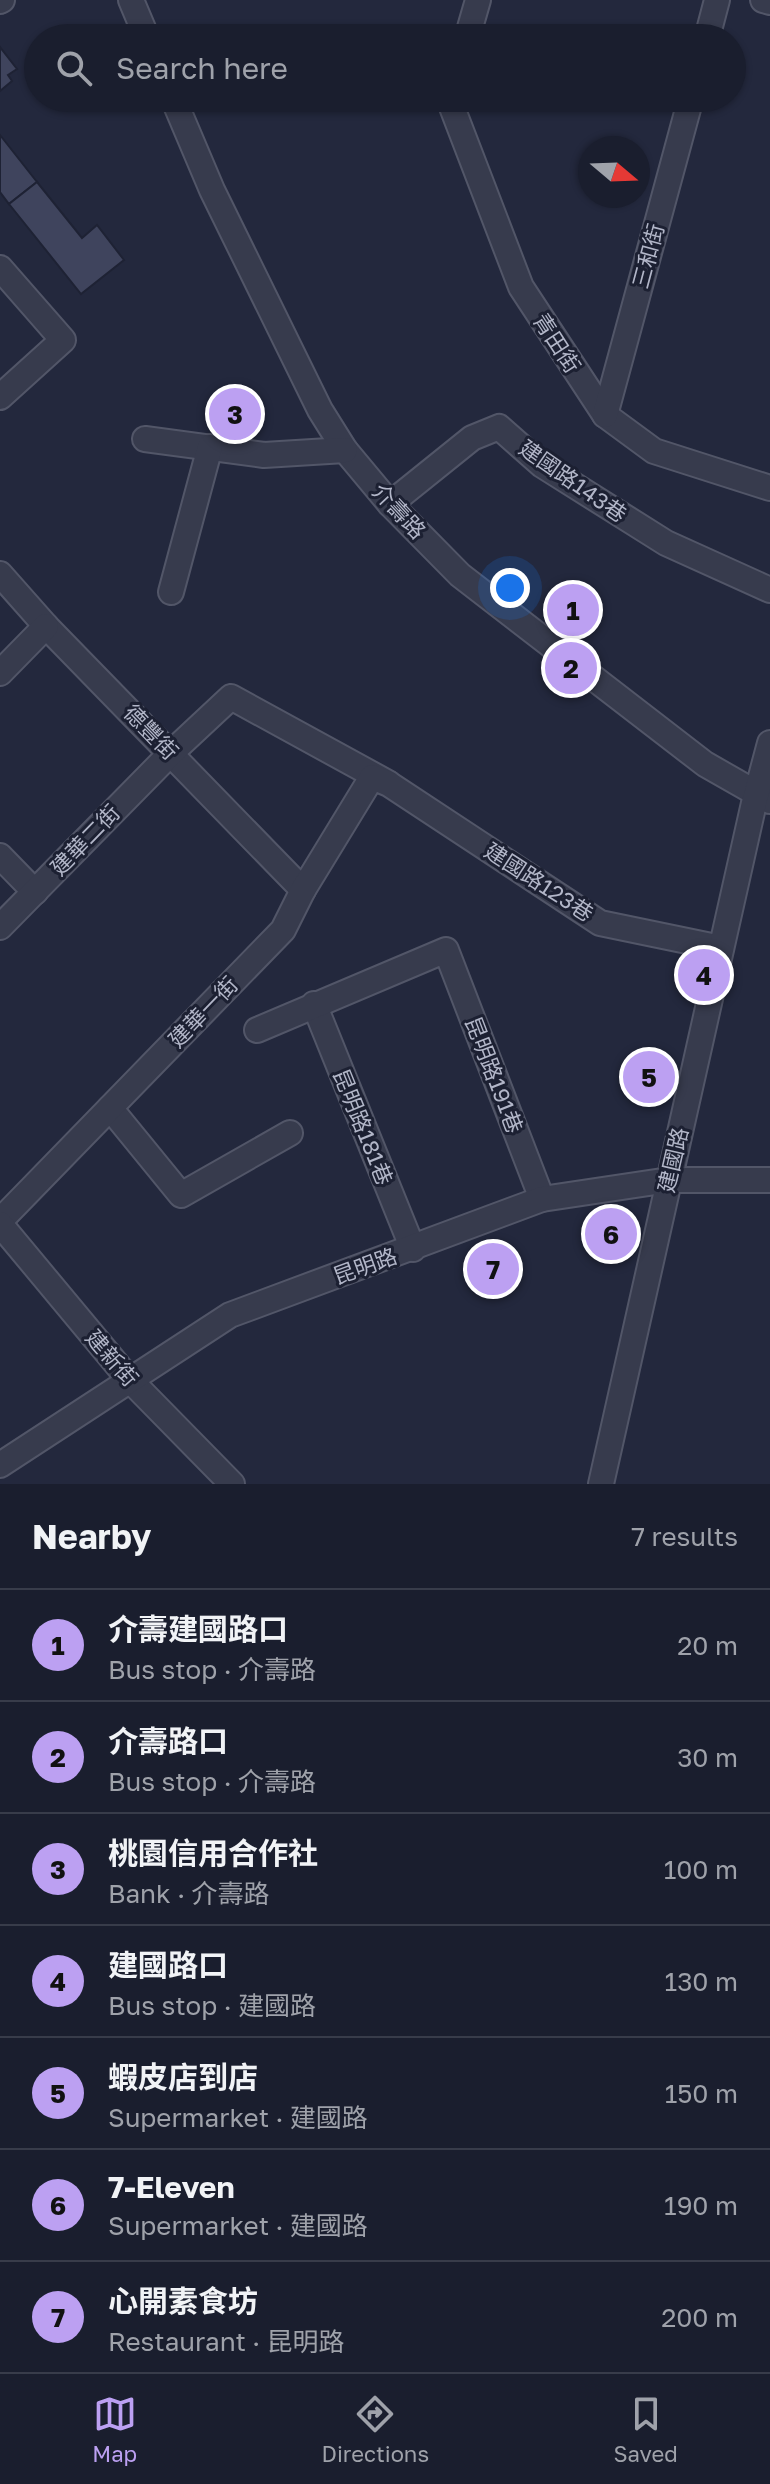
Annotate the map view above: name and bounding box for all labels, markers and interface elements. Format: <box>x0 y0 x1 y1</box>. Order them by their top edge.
search box <box>24 24 746 112</box>
icon: search <box>52 46 96 90</box>
text: Search here <box>116 50 288 86</box>
north arrow <box>578 136 650 208</box>
street label: 三和街 <box>626 220 669 291</box>
street label: 青田街 <box>528 308 587 378</box>
pin: 3 <box>209 384 261 444</box>
street label: 建國路143巷 <box>514 434 632 527</box>
street label: 介壽路 <box>367 477 432 544</box>
your location <box>490 568 530 608</box>
pin: 1 <box>547 580 599 640</box>
pin: 2 <box>545 638 597 698</box>
street label: 德豐街 <box>119 699 184 765</box>
street label: 建華二街 <box>44 799 125 881</box>
street label: 建國路123巷 <box>480 836 599 927</box>
pin: 4 <box>678 945 730 1005</box>
street label: 建華一街 <box>162 971 243 1053</box>
street label: 昆明路191巷 <box>460 1013 529 1137</box>
pin: 5 <box>623 1047 675 1107</box>
street label: 昆明路181巷 <box>328 1065 399 1189</box>
street label: 建國路 <box>652 1125 693 1195</box>
pin: 6 <box>585 1204 637 1264</box>
pin: 7 <box>467 1239 519 1299</box>
street label: 昆明路 <box>329 1242 400 1290</box>
street label: 建新街 <box>81 1324 144 1391</box>
text: Nearby <box>32 1516 152 1556</box>
text: 7 results <box>631 1521 738 1552</box>
text: 介壽建國路口 <box>108 1611 288 1647</box>
text: 1 <box>51 1630 65 1661</box>
text: 20 m <box>677 1630 738 1661</box>
text: Bus stop · 介壽路 <box>108 1654 316 1685</box>
text: 介壽路口 <box>108 1723 228 1759</box>
text: 2 <box>50 1742 66 1773</box>
text: 30 m <box>677 1742 738 1773</box>
text: Bus stop · 介壽路 <box>108 1766 316 1797</box>
text: 桃園信用合作社 <box>108 1835 318 1871</box>
text: 3 <box>50 1854 66 1885</box>
text: 100 m <box>664 1854 738 1885</box>
text: Bank · 介壽路 <box>108 1878 270 1909</box>
text: 建國路口 <box>108 1947 228 1983</box>
text: 4 <box>50 1966 66 1997</box>
text: 130 m <box>665 1966 738 1997</box>
text: Bus stop · 建國路 <box>108 1990 316 2021</box>
text: 蝦皮店到店 <box>108 2059 258 2095</box>
text: 5 <box>50 2078 66 2109</box>
text: 150 m <box>665 2078 738 2109</box>
text: Supermarket · 建國路 <box>108 2102 368 2133</box>
text: 7-Eleven <box>108 2169 235 2205</box>
text: 6 <box>50 2190 66 2221</box>
text: 190 m <box>664 2190 738 2221</box>
text: Supermarket · 建國路 <box>108 2210 368 2241</box>
text: 心開素食坊 <box>108 2283 258 2319</box>
text: 7 <box>51 2302 65 2333</box>
text: 200 m <box>661 2302 738 2333</box>
text: Restaurant · 昆明路 <box>108 2326 345 2357</box>
tab: Map <box>92 2392 137 2467</box>
tab: Directions <box>322 2392 429 2467</box>
tab: Saved <box>614 2392 678 2467</box>

